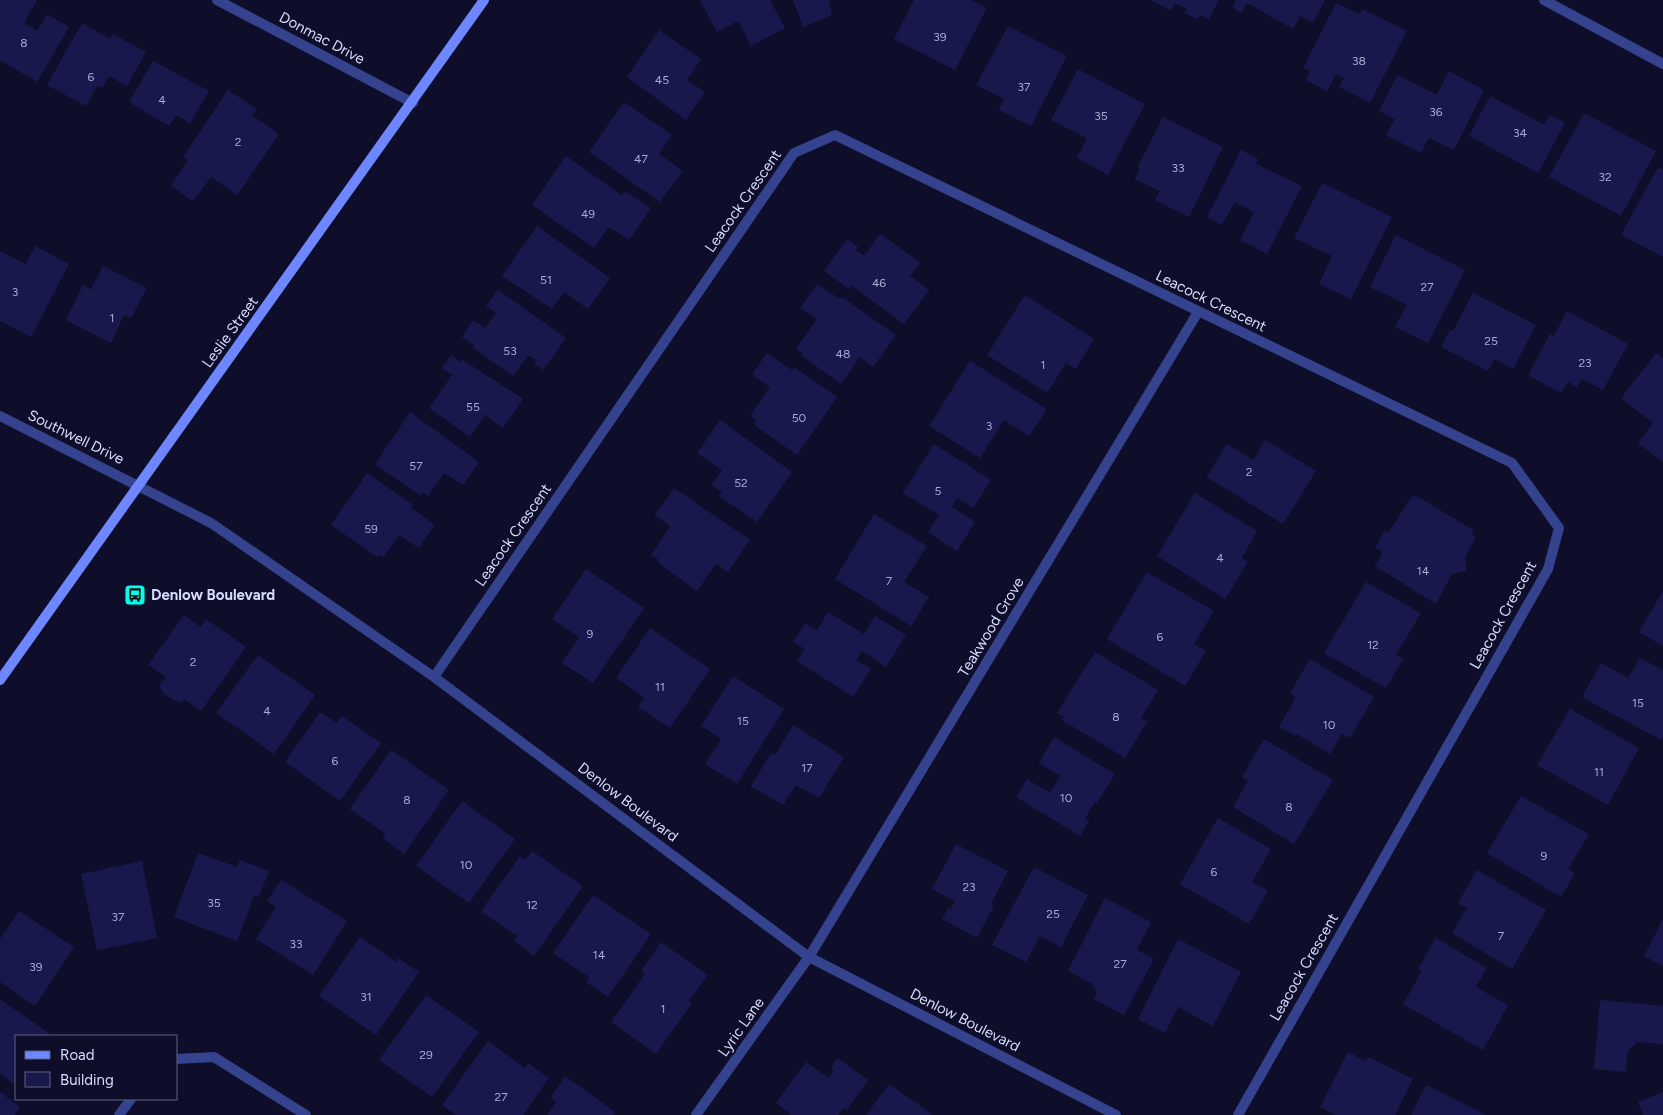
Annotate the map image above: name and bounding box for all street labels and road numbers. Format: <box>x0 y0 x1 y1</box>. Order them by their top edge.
street label: Donmac Drive <box>276 8 368 68</box>
street label: Leacock Crescent <box>701 146 785 256</box>
street label: Leacock Crescent <box>1153 266 1270 336</box>
street label: Leslie Street <box>198 293 262 371</box>
street label: Southwell Drive <box>25 406 127 468</box>
street label: Leacock Crescent <box>471 480 555 590</box>
street label: Leacock Crescent <box>1466 557 1540 672</box>
street label: Teakwood Grove <box>954 574 1028 680</box>
street label: Denlow Boulevard <box>574 758 682 846</box>
street label: Leacock Crescent <box>1266 910 1342 1024</box>
street label: Denlow Boulevard <box>907 985 1023 1055</box>
street label: Lyric Lane <box>714 994 768 1060</box>

